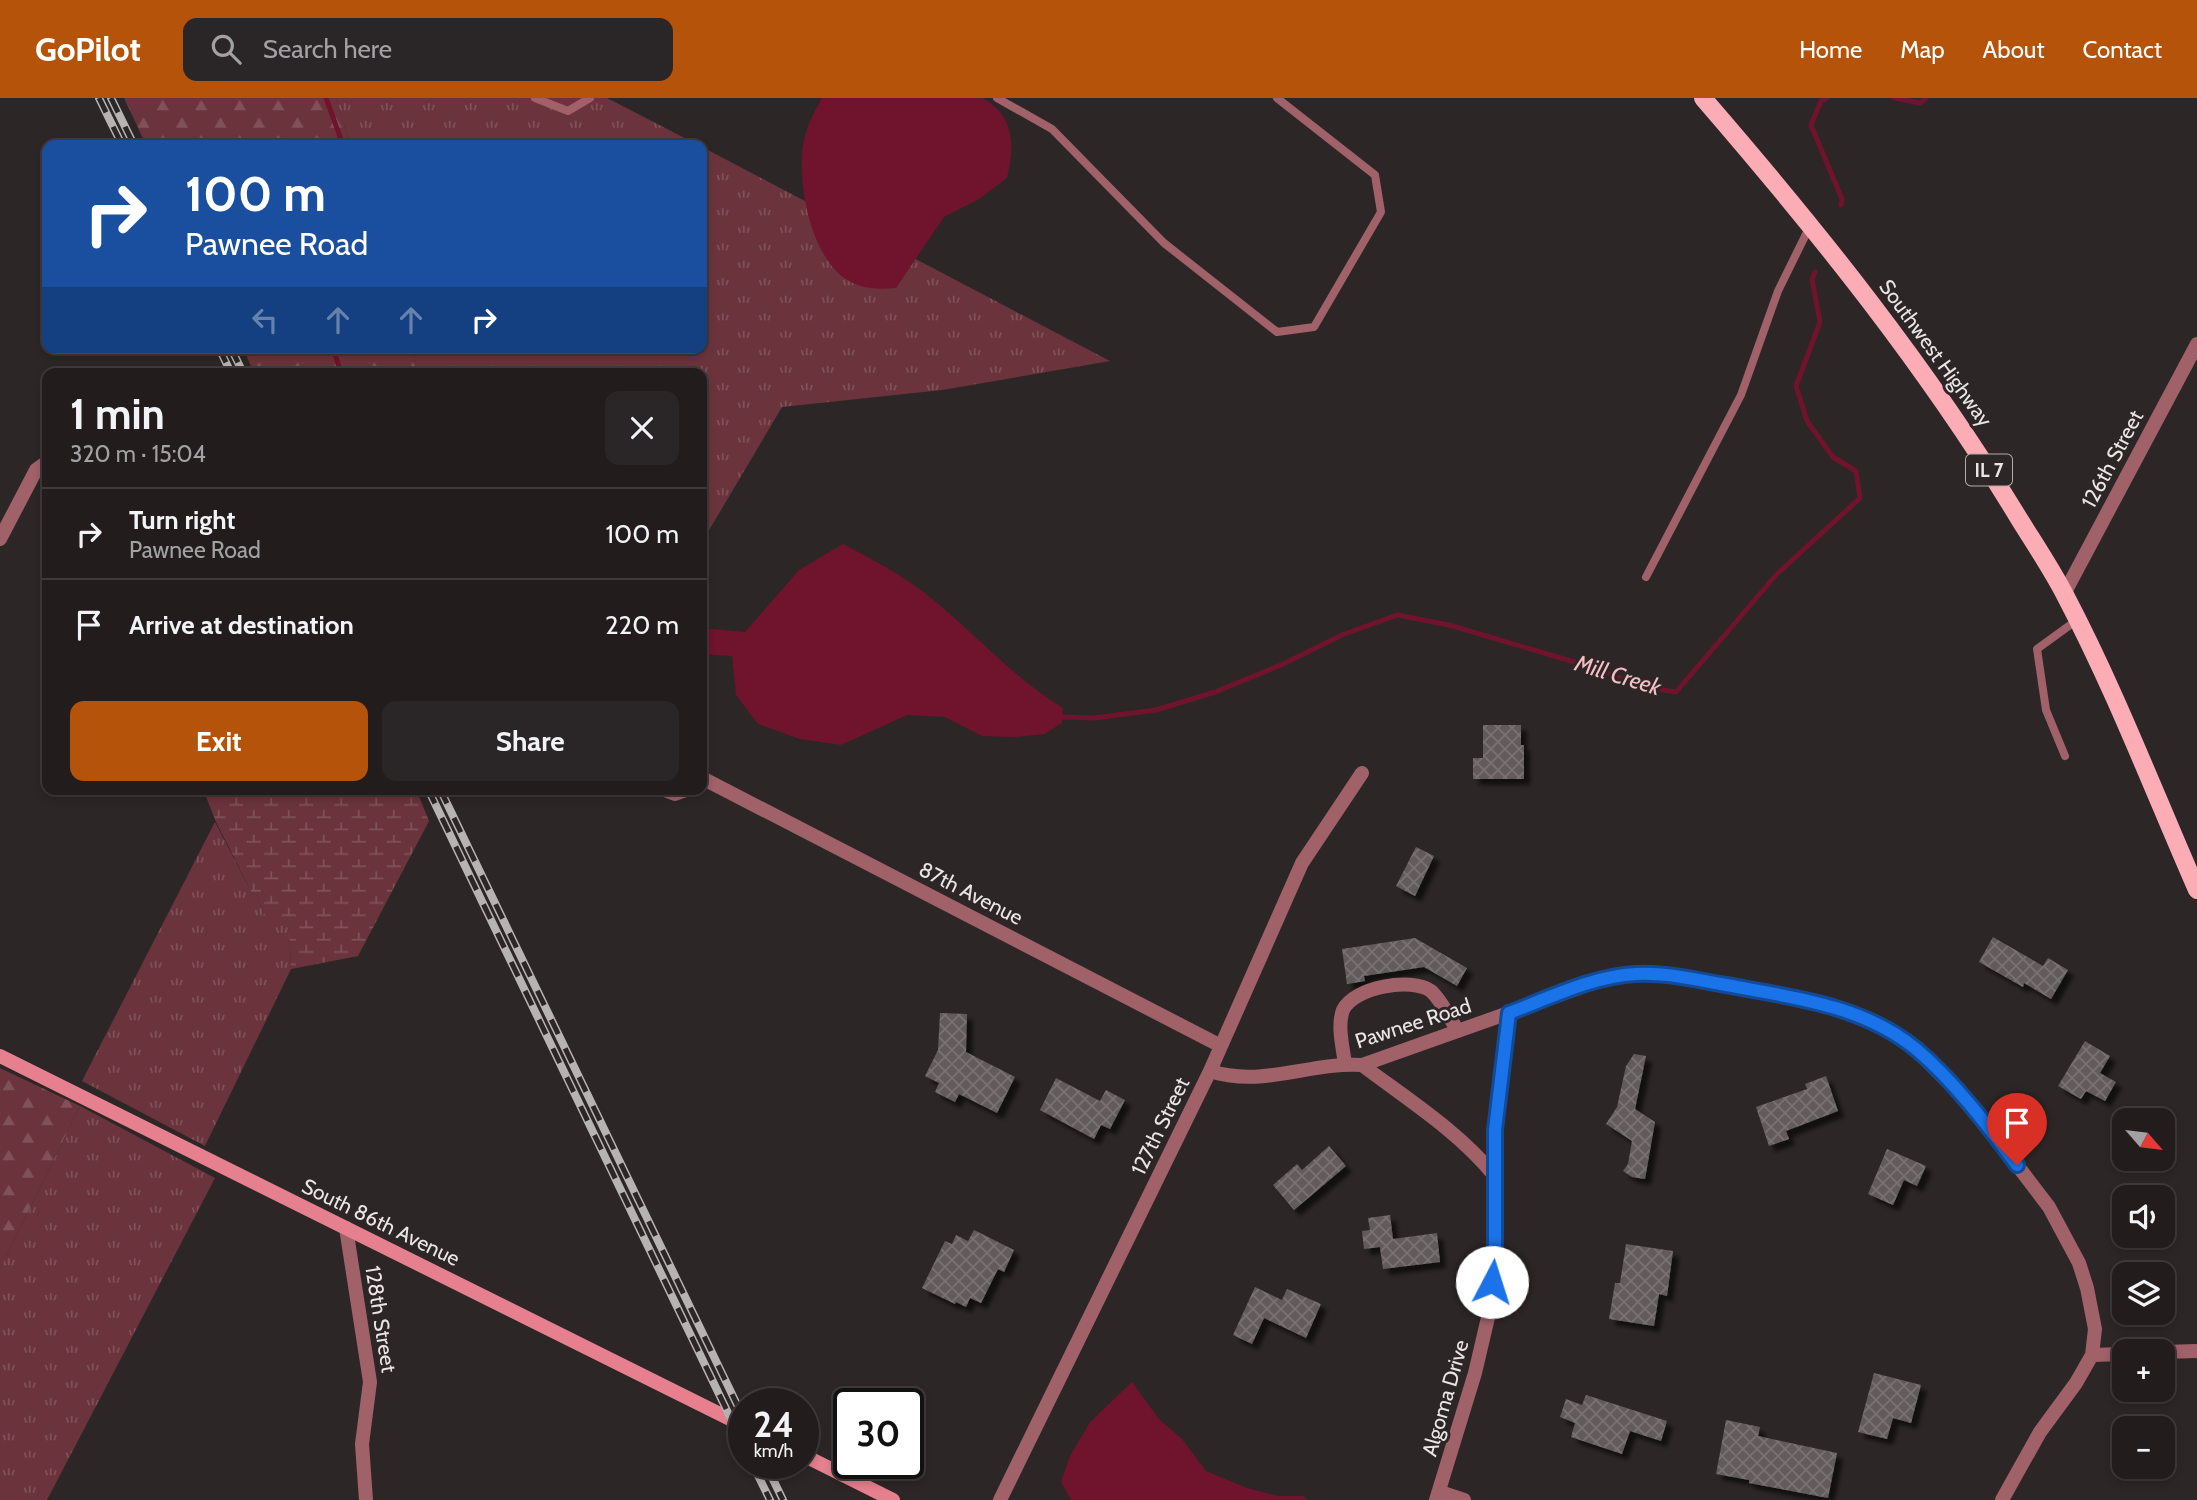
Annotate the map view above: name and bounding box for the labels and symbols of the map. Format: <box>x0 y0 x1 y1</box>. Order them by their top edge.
street label: Southwest Highway <box>1874 275 1998 432</box>
street label: 126th Street <box>2076 406 2148 512</box>
road number: IL 7 <box>1966 454 2012 486</box>
water label: Mill Creek <box>1571 648 1665 702</box>
street label: 87th Avenue <box>915 856 1027 930</box>
street label: Pawnee Road <box>1352 993 1474 1053</box>
street label: 127th Street <box>1126 1073 1194 1179</box>
pin <box>1987 1093 2047 1165</box>
north arrow <box>2112 1108 2175 1171</box>
street label: South 86th Avenue <box>298 1173 464 1271</box>
position arrow <box>1455 1245 1529 1319</box>
street label: 128th Street <box>360 1264 402 1374</box>
street label: Algoma Drive <box>1416 1337 1474 1459</box>
speed limit sign: 30 <box>833 1388 924 1479</box>

